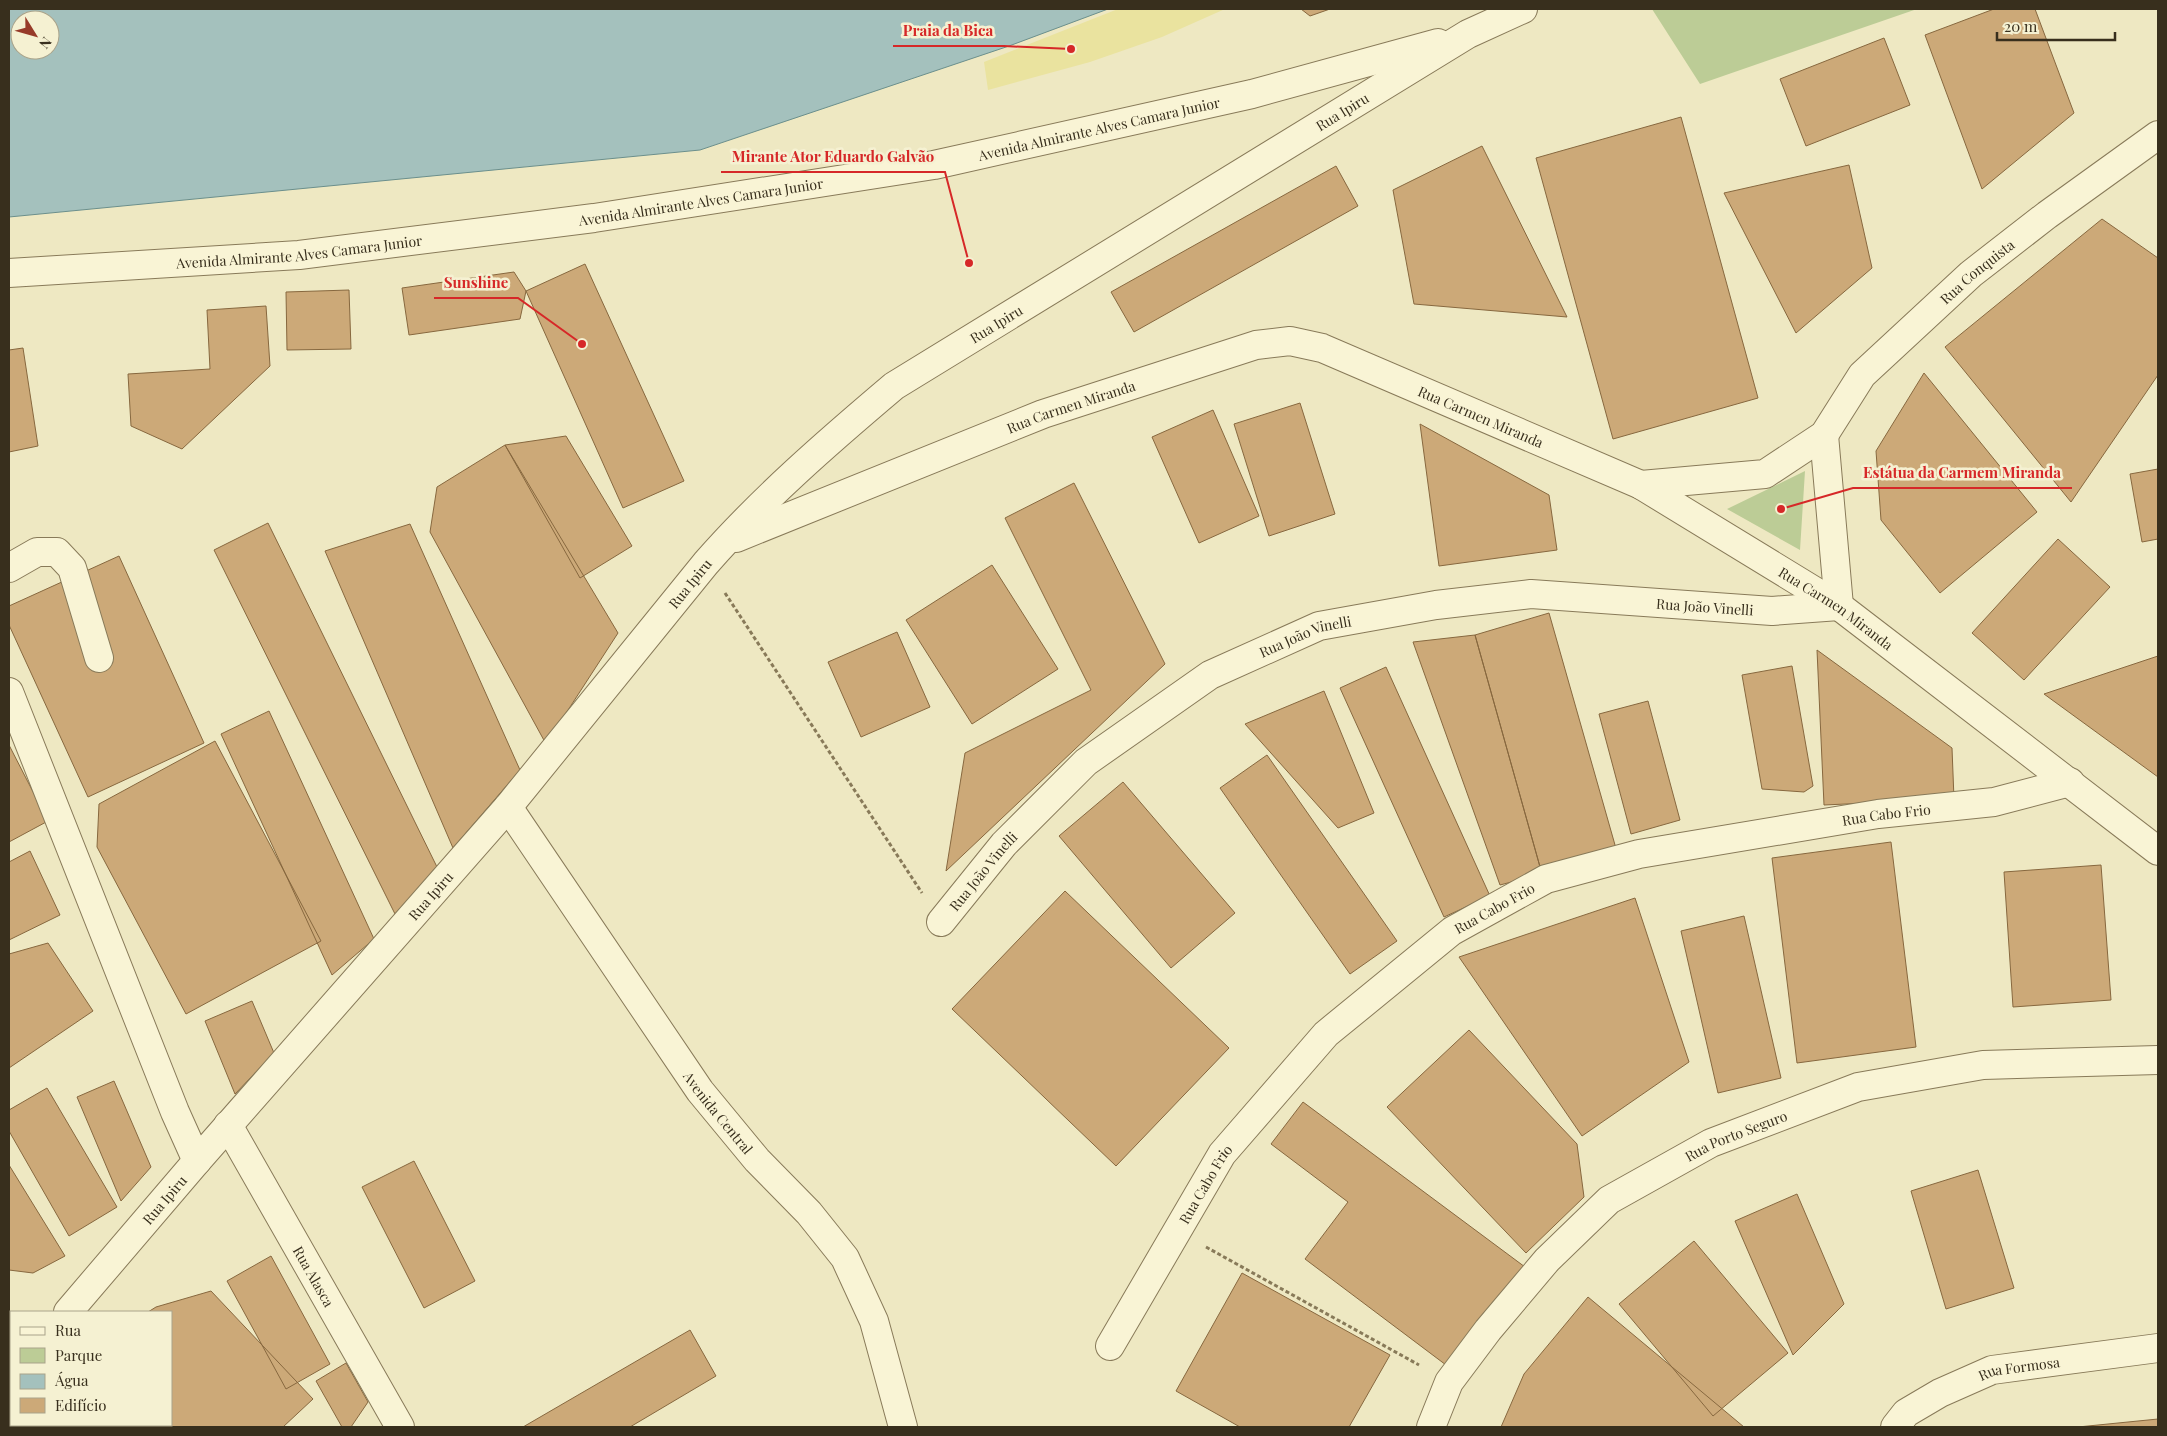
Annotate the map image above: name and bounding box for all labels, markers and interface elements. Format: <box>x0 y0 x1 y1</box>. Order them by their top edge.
north arrow <box>10 10 60 60</box>
scale bar <box>1997 10 2114 42</box>
callout: Praia da Bica <box>893 16 1004 46</box>
text: 20 m <box>2004 16 2038 36</box>
text: Praia da Bica <box>903 20 993 40</box>
text: N <box>35 33 56 53</box>
street label: Rua Ipiru <box>1312 88 1372 135</box>
street label: Avenida Almirante Alves Camara Junior <box>975 92 1222 165</box>
callout: Mirante Ator Eduardo Galvão <box>721 142 945 172</box>
text: Mirante Ator Eduardo Galvão <box>732 146 934 166</box>
street label: Avenida Almirante Alves Camara Junior <box>577 173 825 229</box>
street label: Avenida Almirante Alves Camara Junior <box>175 230 424 272</box>
street label: Rua Conquista <box>1935 235 2018 308</box>
callout: Sunshine <box>434 268 518 298</box>
text: Sunshine <box>444 272 509 292</box>
street label: Rua Ipiru <box>966 300 1026 347</box>
street label: Rua Carmen Miranda <box>1004 375 1138 437</box>
street label: Rua Carmen Miranda <box>1415 381 1547 452</box>
callout: Estátua da Carmem Miranda <box>1853 458 2072 488</box>
text: Estátua da Carmem Miranda <box>1863 462 2061 482</box>
street label: Rua Ipiru <box>664 554 715 612</box>
street label: Rua Carmen Miranda <box>1776 562 1897 654</box>
street label: Rua João Vinelli <box>1656 593 1754 619</box>
street label: Rua João Vinelli <box>1256 611 1353 661</box>
street label: Rua Cabo Frio <box>1840 799 1932 829</box>
street label: Rua João Vinelli <box>944 827 1021 914</box>
street label: Rua Ipiru <box>404 867 457 924</box>
street label: Rua Cabo Frio <box>1451 878 1538 938</box>
street label: Avenida Central <box>679 1066 757 1158</box>
street label: Rua Porto Seguro <box>1681 1105 1790 1165</box>
street label: Rua Cabo Frio <box>1174 1140 1236 1227</box>
street label: Rua Ipiru <box>138 1171 190 1228</box>
street label: Rua Alasca <box>289 1242 339 1310</box>
legend <box>10 1311 172 1426</box>
text: Rua <box>55 1320 81 1340</box>
text: Parque <box>55 1345 102 1365</box>
street label: Rua Formosa <box>1975 1352 2061 1384</box>
text: Água <box>54 1370 89 1390</box>
text: Edifício <box>55 1395 107 1415</box>

